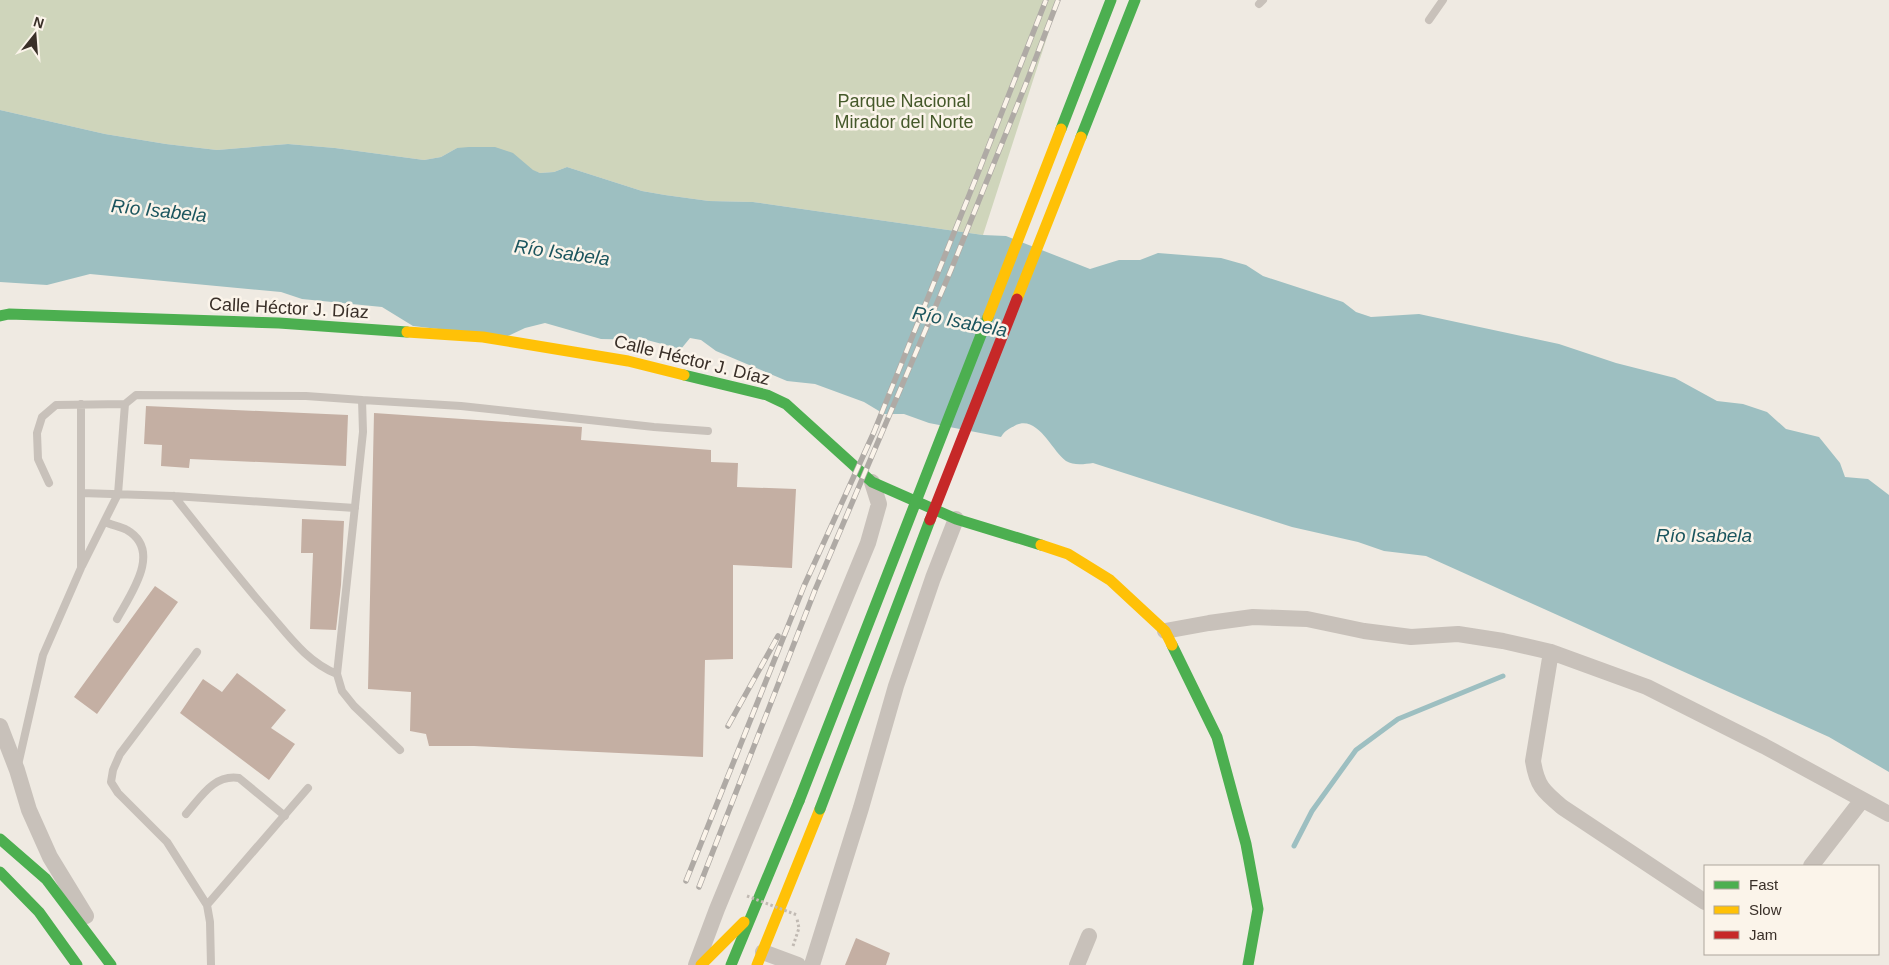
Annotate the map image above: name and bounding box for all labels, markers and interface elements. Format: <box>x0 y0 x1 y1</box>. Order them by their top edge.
north arrow <box>10 10 60 60</box>
text: N <box>32 13 46 32</box>
park label: Parque Nacional Mirador del Norte <box>834 91 974 132</box>
water label: Río Isabela <box>110 195 208 226</box>
water label: Río Isabela <box>513 235 611 270</box>
street label: Calle Héctor J. Díaz <box>209 294 369 322</box>
water label: Río Isabela <box>911 302 1009 341</box>
street label: Calle Héctor J. Díaz <box>612 331 772 389</box>
water label: Río Isabela <box>1656 525 1752 546</box>
legend <box>1704 865 1879 955</box>
text: Fast <box>1749 876 1779 893</box>
text: Slow <box>1749 901 1782 918</box>
text: Jam <box>1749 926 1777 943</box>

